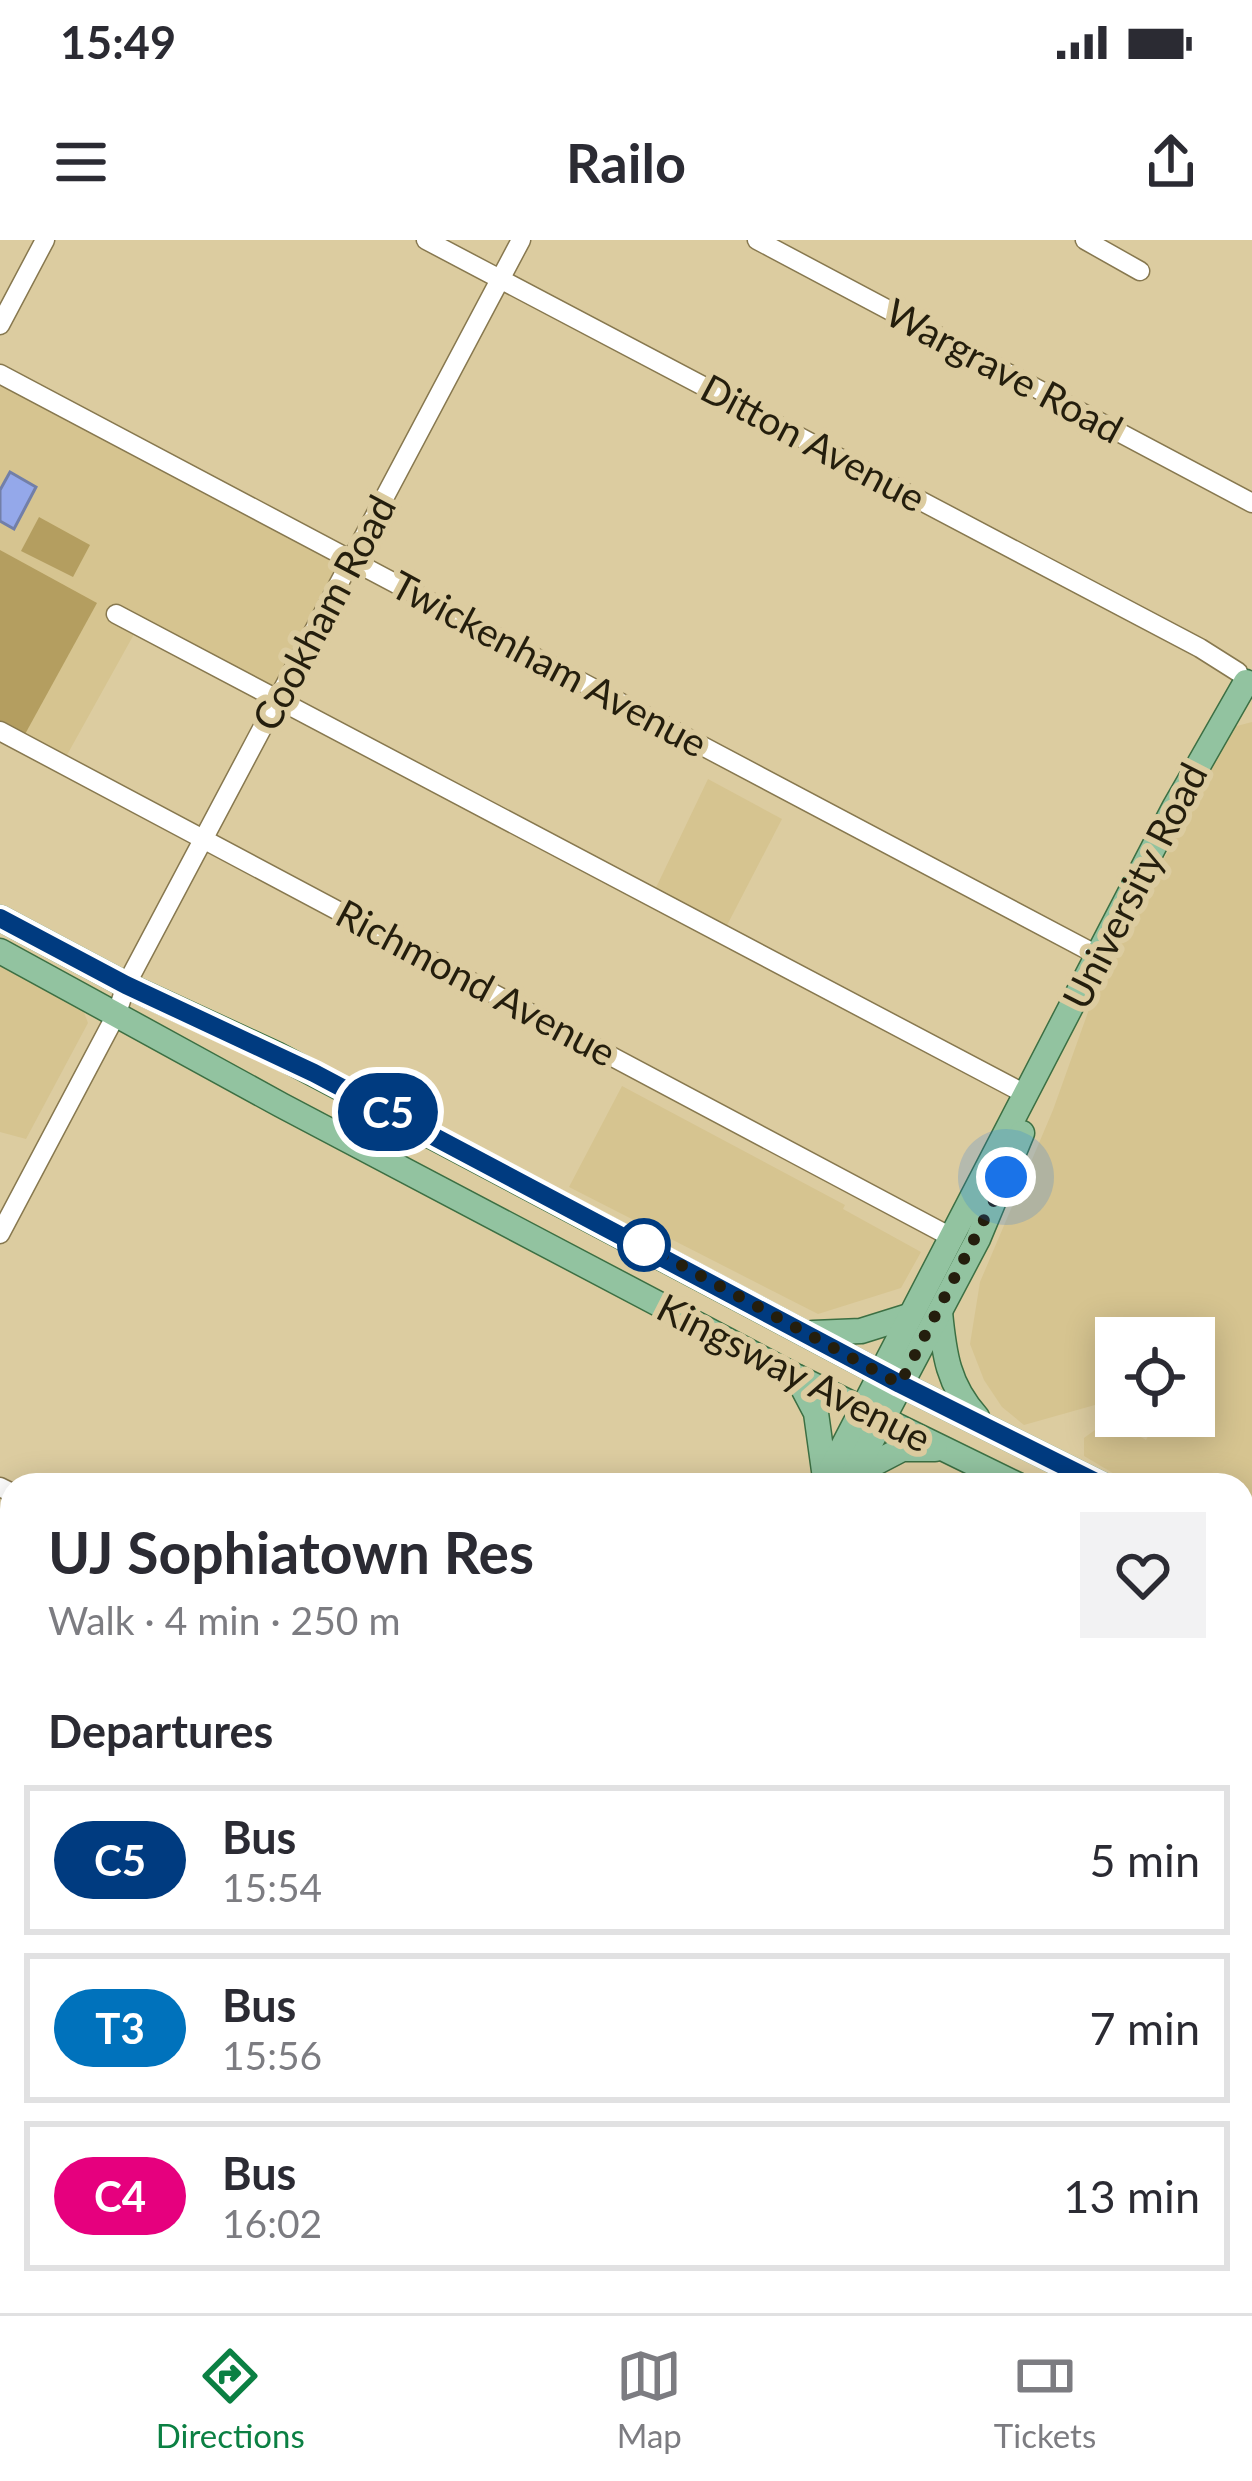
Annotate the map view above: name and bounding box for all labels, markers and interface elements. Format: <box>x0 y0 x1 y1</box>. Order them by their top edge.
text: 15:49 <box>60 15 176 69</box>
icon: menu <box>48 129 114 195</box>
icon: share <box>1138 129 1204 195</box>
text: Railo <box>566 130 686 195</box>
street label: Wargrave Road <box>878 289 1131 452</box>
street label: Ditton Avenue <box>694 364 933 520</box>
street label: Cookham Road <box>242 487 404 738</box>
street label: Twickenham Avenue <box>384 561 715 766</box>
street label: University Road <box>1052 755 1216 1016</box>
street label: Richmond Avenue <box>329 889 624 1075</box>
line badge: C5 <box>334 1073 442 1151</box>
text: C5 <box>362 1087 414 1137</box>
your location <box>976 1147 1036 1207</box>
unlabelled marker <box>619 1220 669 1270</box>
street label: Kingsway Avenue <box>650 1283 939 1461</box>
map controls <box>1095 1317 1215 1437</box>
button: locate <box>1095 1317 1215 1437</box>
button: heart <box>1080 1512 1206 1638</box>
text: UJ Sophiatown Res <box>48 1518 534 1586</box>
text: Walk · 4 min · 250 m <box>48 1597 401 1643</box>
text: Departures <box>48 1704 273 1758</box>
text: Bus <box>222 1810 296 1864</box>
text: 5 min <box>1089 1833 1200 1887</box>
text: C5 <box>94 1835 146 1885</box>
text: 15:54 <box>222 1864 322 1910</box>
text: Bus <box>222 1978 296 2032</box>
text: 7 min <box>1089 2001 1200 2055</box>
text: T3 <box>95 2003 145 2053</box>
text: 15:56 <box>222 2032 322 2078</box>
text: Bus <box>222 2146 296 2200</box>
text: 13 min <box>1063 2169 1200 2223</box>
text: C4 <box>94 2171 146 2221</box>
text: 16:02 <box>222 2200 322 2246</box>
tab: Directions <box>156 2343 305 2455</box>
tab: Map <box>616 2343 682 2455</box>
tab: Tickets <box>994 2343 1096 2455</box>

